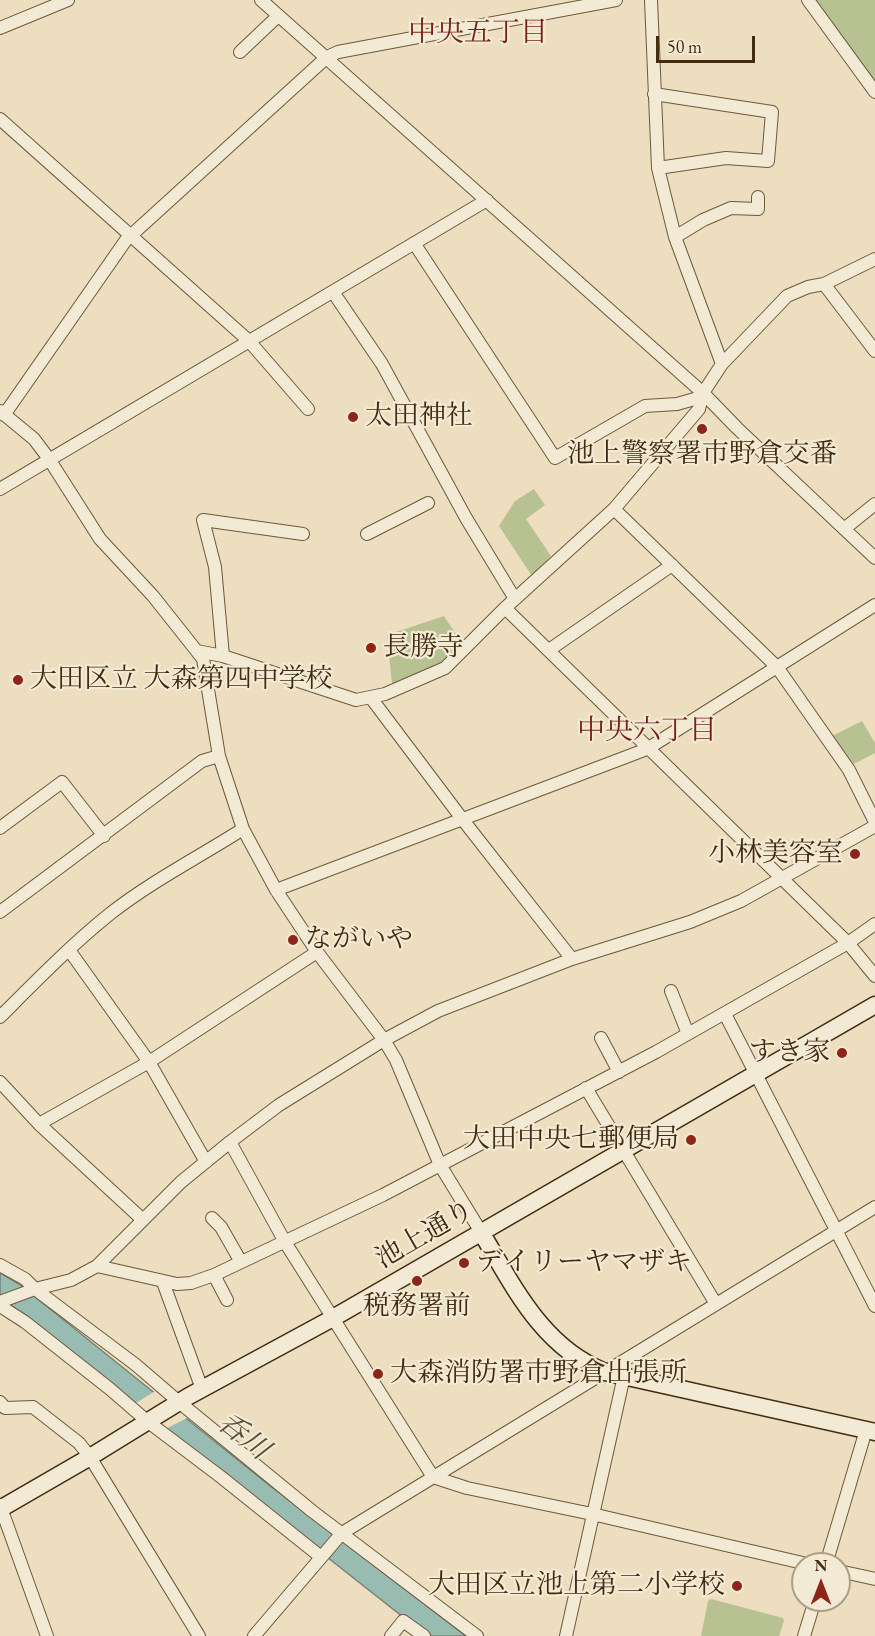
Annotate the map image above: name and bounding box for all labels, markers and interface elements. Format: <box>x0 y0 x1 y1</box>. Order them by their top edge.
district label: 中央五丁目 <box>408 16 548 50</box>
scale bar <box>659 24 758 62</box>
text: 50 m <box>667 35 702 58</box>
place label: 太田神社 <box>365 401 473 433</box>
marker: 太田神社 <box>346 410 360 424</box>
marker: 池上警察署市野倉交番 <box>695 422 709 436</box>
place label: 池上警察署市野倉交番 <box>567 439 837 471</box>
place label: 長勝寺 <box>383 632 464 664</box>
marker: 長勝寺 <box>364 641 378 655</box>
place label: 大田区立 大森第四中学校 <box>30 664 332 696</box>
marker: 大田区立 大森第四中学校 <box>11 673 25 687</box>
district label: 中央六丁目 <box>577 714 717 748</box>
place label: 小林美容室 <box>708 838 843 870</box>
marker: 小林美容室 <box>848 847 862 861</box>
place label: ながいや <box>305 924 413 956</box>
marker: ながいや <box>286 933 300 947</box>
place label: すき家 <box>749 1037 830 1069</box>
marker: すき家 <box>835 1046 849 1060</box>
place label: 大田中央七郵便局 <box>463 1124 679 1156</box>
marker: 大田中央七郵便局 <box>684 1133 698 1147</box>
street label: 池上通り <box>370 1194 480 1276</box>
place label: デイリーヤマザキ <box>476 1247 692 1279</box>
marker: デイリーヤマザキ <box>457 1256 471 1270</box>
marker: 税務署前 <box>410 1274 424 1288</box>
place label: 税務署前 <box>363 1291 471 1323</box>
place label: 大森消防署市野倉出張所 <box>390 1358 687 1390</box>
marker: 大森消防署市野倉出張所 <box>371 1367 385 1381</box>
water label: 呑川 <box>211 1407 275 1467</box>
north arrow <box>791 1552 851 1612</box>
text: N <box>815 1555 827 1576</box>
place label: 大田区立池上第二小学校 <box>428 1570 725 1602</box>
marker: 大田区立池上第二小学校 <box>730 1579 744 1593</box>

